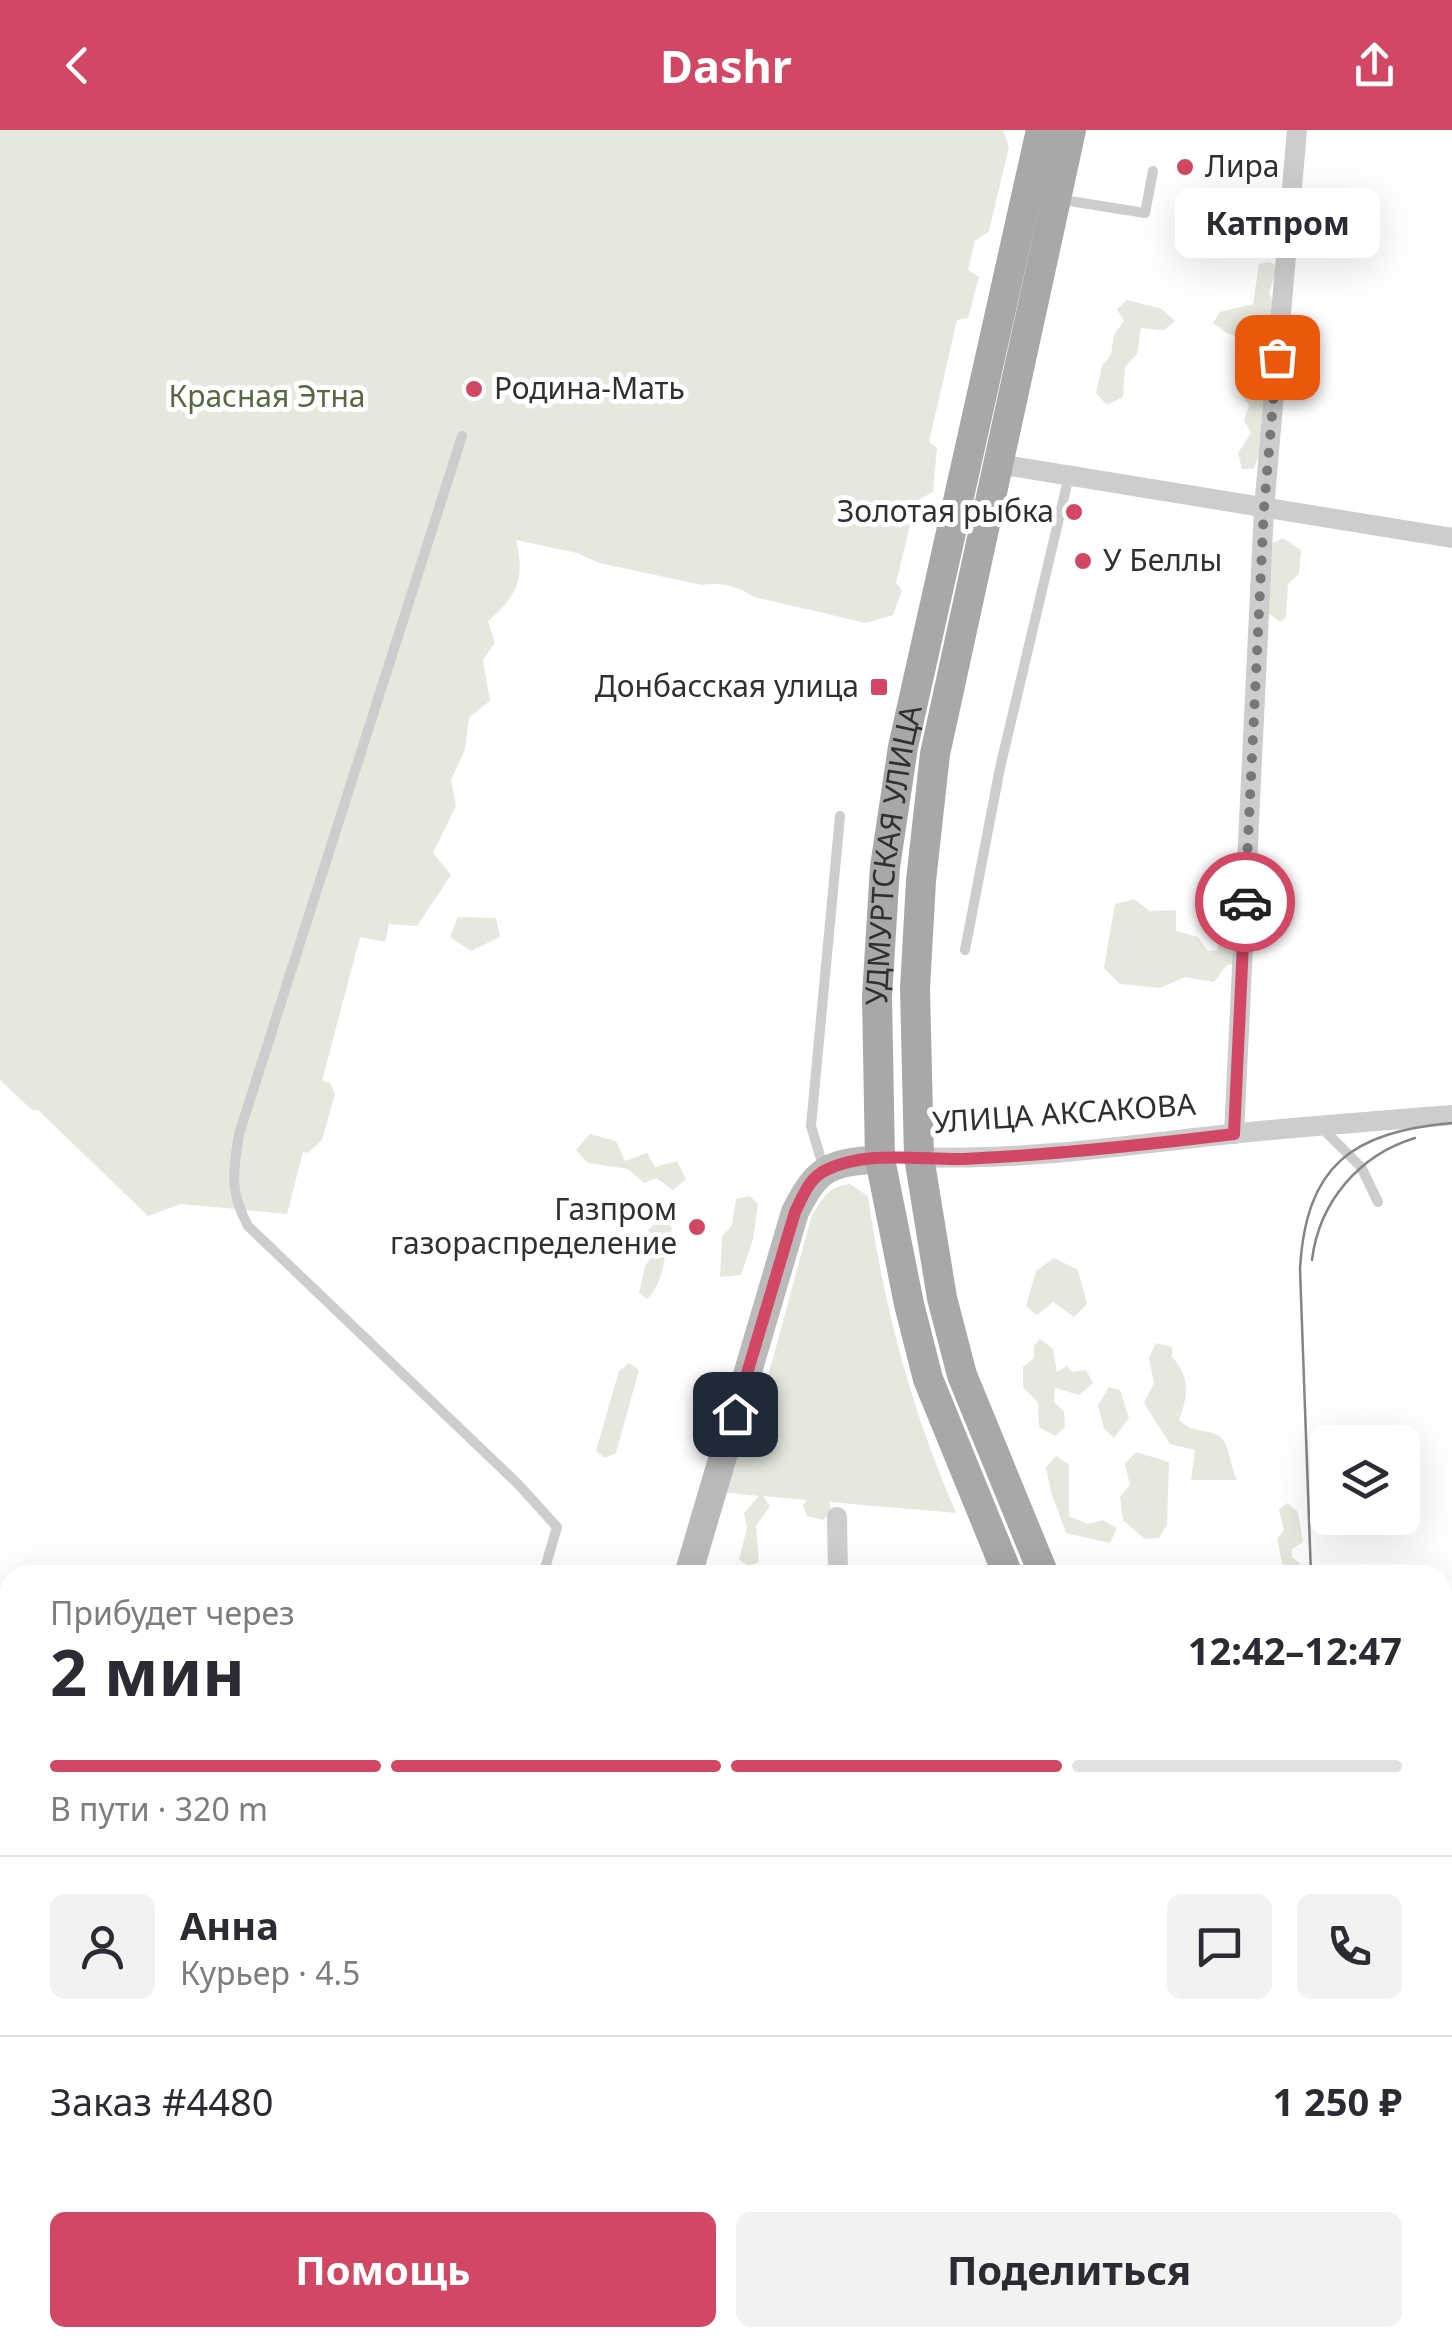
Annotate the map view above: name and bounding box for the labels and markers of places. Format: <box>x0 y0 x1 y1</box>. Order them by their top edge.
place label: Лира <box>1205 145 1280 186</box>
marker: Лира <box>1174 156 1196 178</box>
callout: Катпром <box>1174 187 1380 257</box>
pin <box>1235 315 1320 400</box>
place label: Родина-Мать <box>494 367 685 408</box>
marker: Родина-Мать <box>463 378 485 400</box>
place label: Золотая рыбка <box>837 490 1054 531</box>
marker: Золотая рыбка <box>1063 501 1085 523</box>
place label: У Беллы <box>1103 539 1222 580</box>
marker: У Беллы <box>1072 550 1094 572</box>
place label: Донбасская улица <box>595 665 859 706</box>
marker: Донбасская улица <box>868 676 890 698</box>
place label: Газпром газораспределение <box>390 1188 677 1263</box>
marker: Газпром газораспределение <box>686 1216 708 1238</box>
pin <box>693 1372 778 1457</box>

